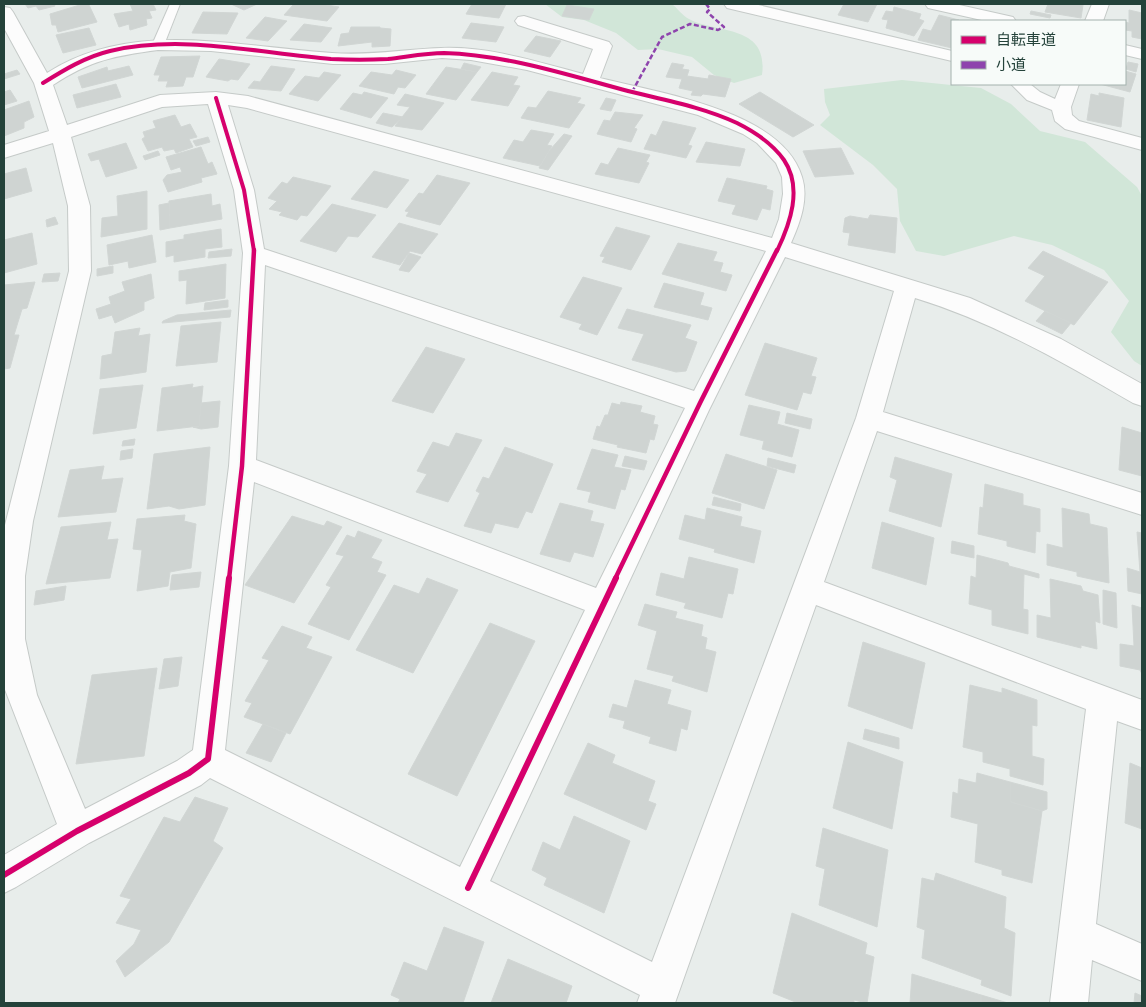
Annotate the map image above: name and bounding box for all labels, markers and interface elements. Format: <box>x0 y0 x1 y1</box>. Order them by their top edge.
legend <box>951 20 1126 85</box>
text: 自転車道 <box>996 31 1056 49</box>
text: 小道 <box>996 56 1026 74</box>

